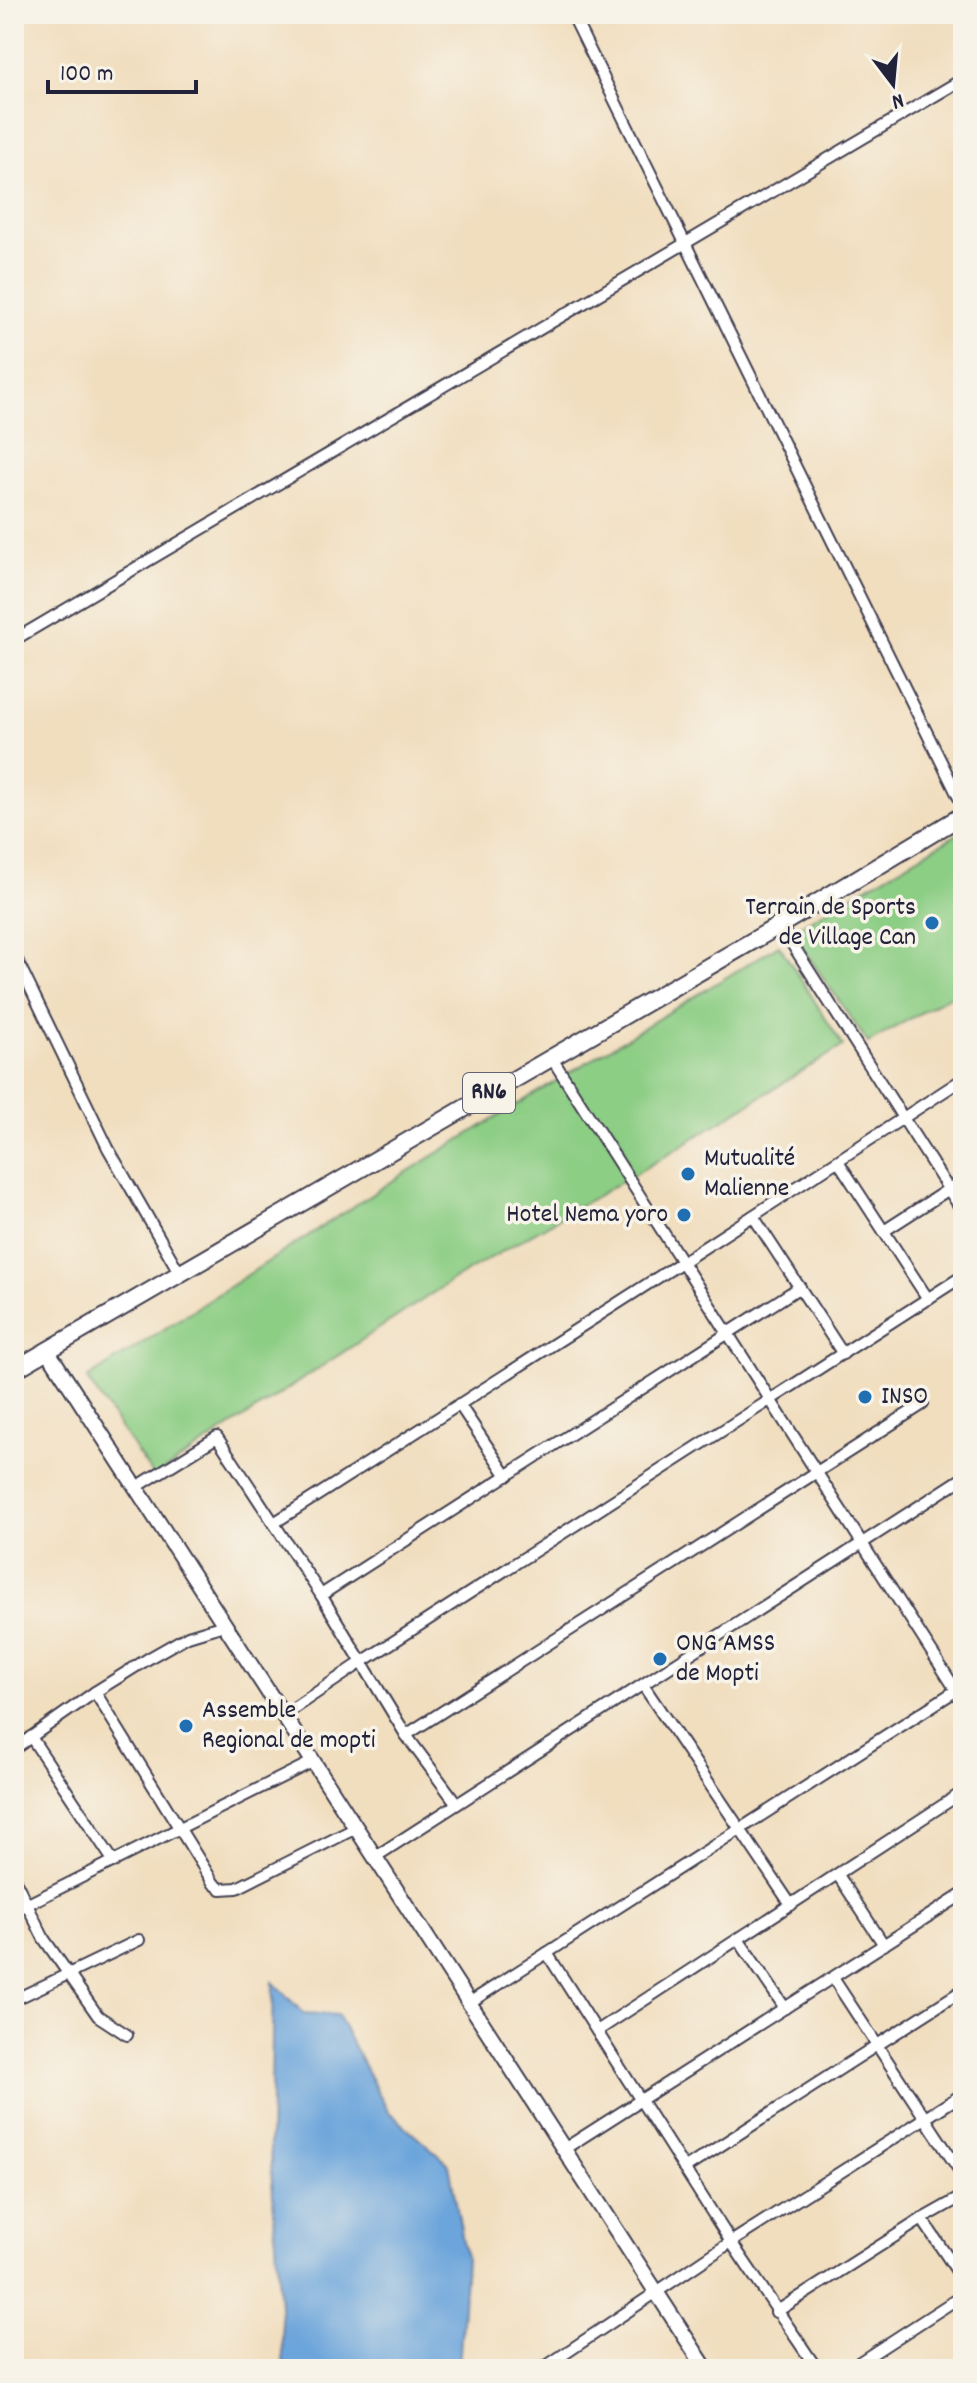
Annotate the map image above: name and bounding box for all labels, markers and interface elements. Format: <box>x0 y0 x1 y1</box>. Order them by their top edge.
scale bar <box>48 44 196 94</box>
north arrow <box>853 44 933 124</box>
text: 100 m <box>60 58 113 92</box>
text: N <box>888 83 907 116</box>
place label: Terrain de Sports de Village Can <box>745 890 916 957</box>
marker: Terrain de Sports de Village Can <box>923 914 941 932</box>
road number: RN6 <box>463 1073 515 1113</box>
place label: Mutualité Malienne <box>704 1141 795 1208</box>
marker: Mutualité Malienne <box>679 1165 697 1183</box>
place label: Hotel Nema yoro <box>506 1197 668 1234</box>
marker: Hotel Nema yoro <box>675 1206 693 1224</box>
place label: INSO <box>881 1379 928 1416</box>
marker: INSO <box>856 1388 874 1406</box>
place label: ONG AMSS de Mopti <box>676 1626 775 1693</box>
marker: ONG AMSS de Mopti <box>651 1650 669 1668</box>
place label: Assemble Regional de mopti <box>202 1693 376 1760</box>
marker: Assemble Regional de mopti <box>177 1717 195 1735</box>

